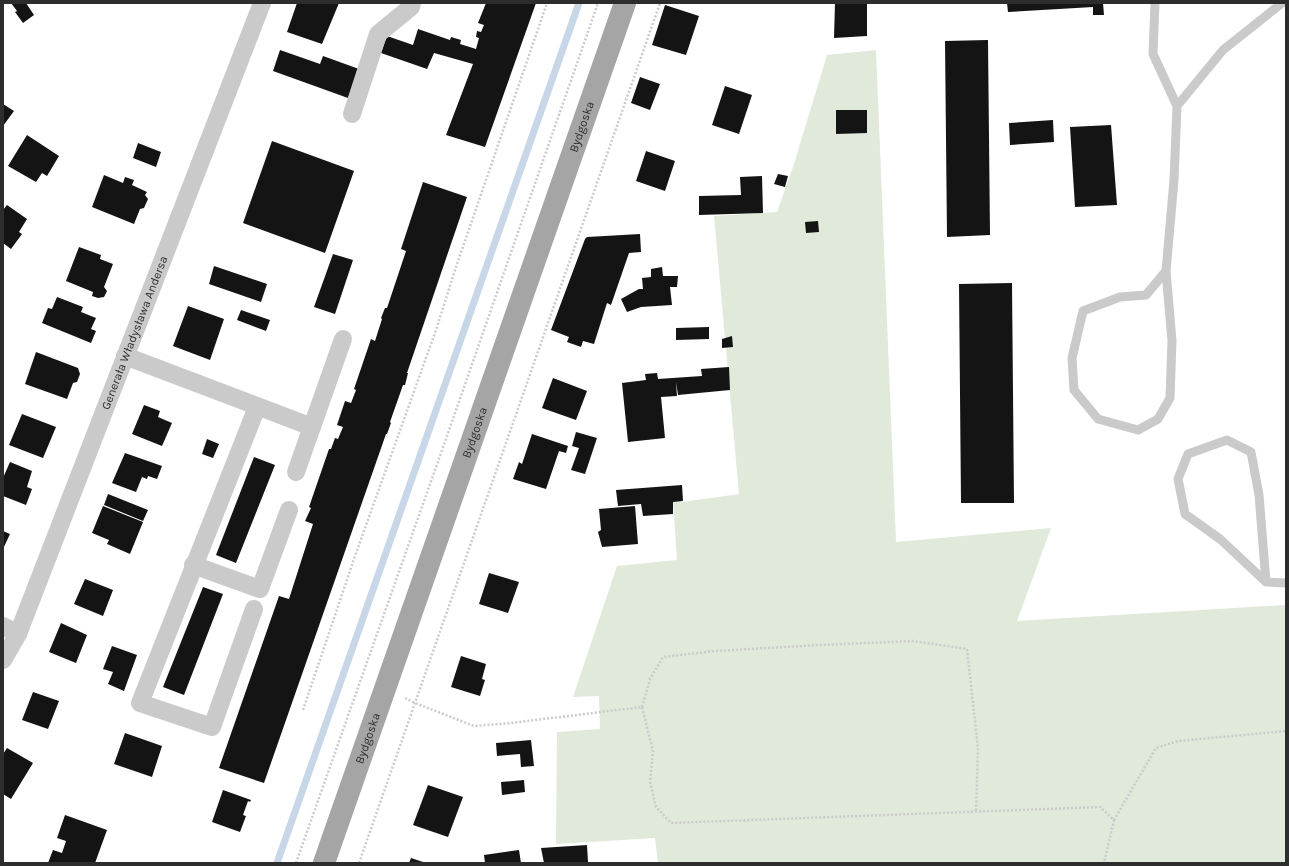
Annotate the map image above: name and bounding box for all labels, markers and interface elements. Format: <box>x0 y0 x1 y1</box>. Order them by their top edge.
street label: Bydgoska <box>566 99 597 154</box>
street label: Generała Władysława Andersa <box>98 254 171 412</box>
street label: Bydgoska <box>459 405 490 460</box>
street label: Bydgoska <box>352 711 383 766</box>

